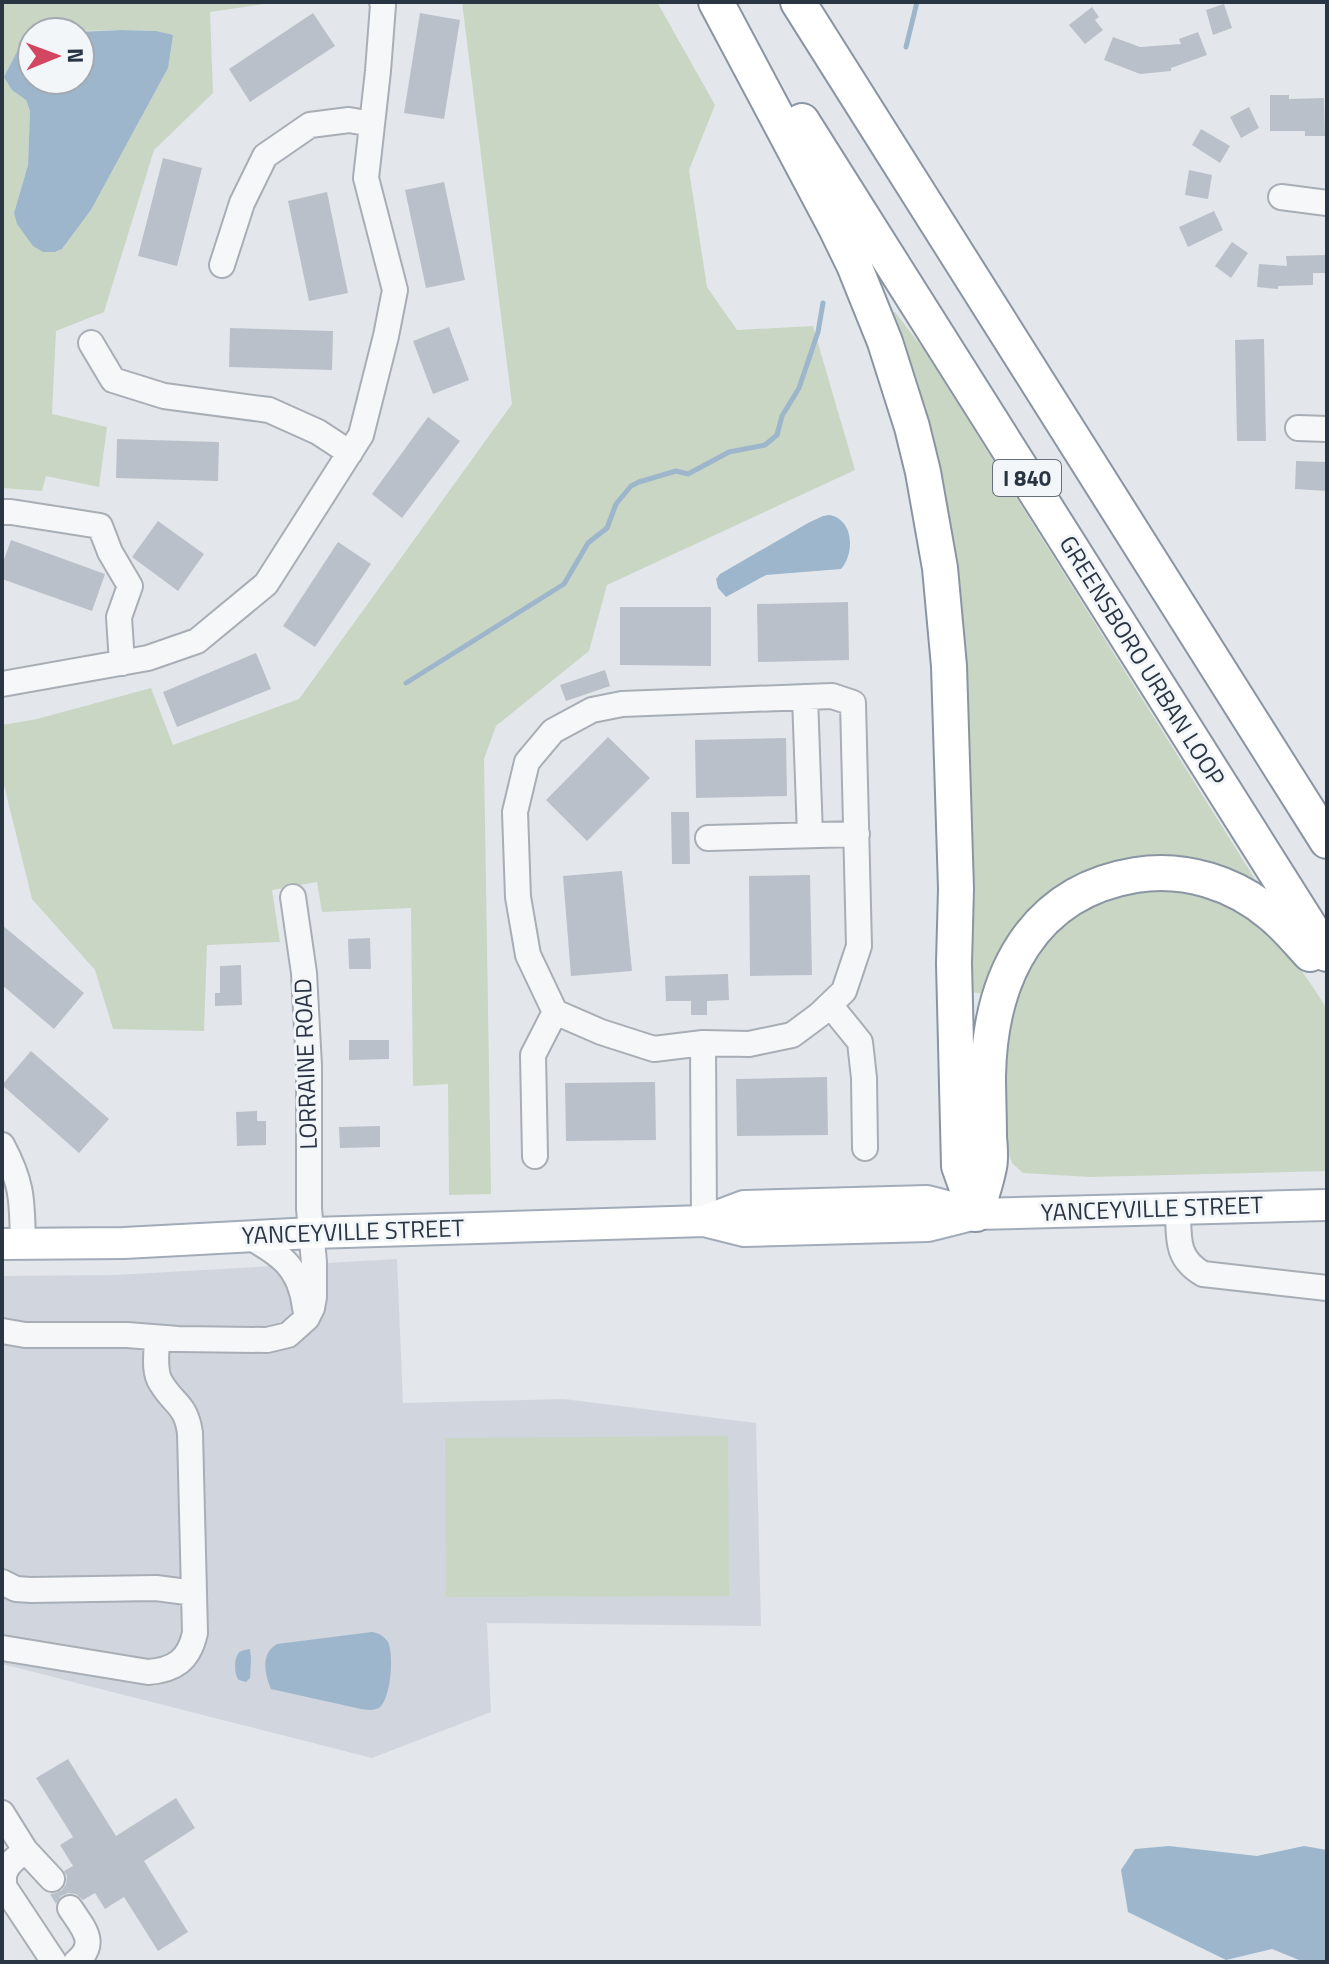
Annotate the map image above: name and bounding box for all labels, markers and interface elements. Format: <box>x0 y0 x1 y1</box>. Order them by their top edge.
north arrow <box>16 16 96 96</box>
text: N <box>59 48 93 64</box>
road number: I 840 <box>993 460 1061 496</box>
street label: GREENSBORO URBAN LOOP <box>1051 528 1235 793</box>
street label: LORRAINE ROAD <box>284 978 326 1150</box>
street label: YANCEYVILLE STREET <box>1040 1186 1264 1230</box>
street label: YANCEYVILLE STREET <box>241 1209 465 1253</box>

